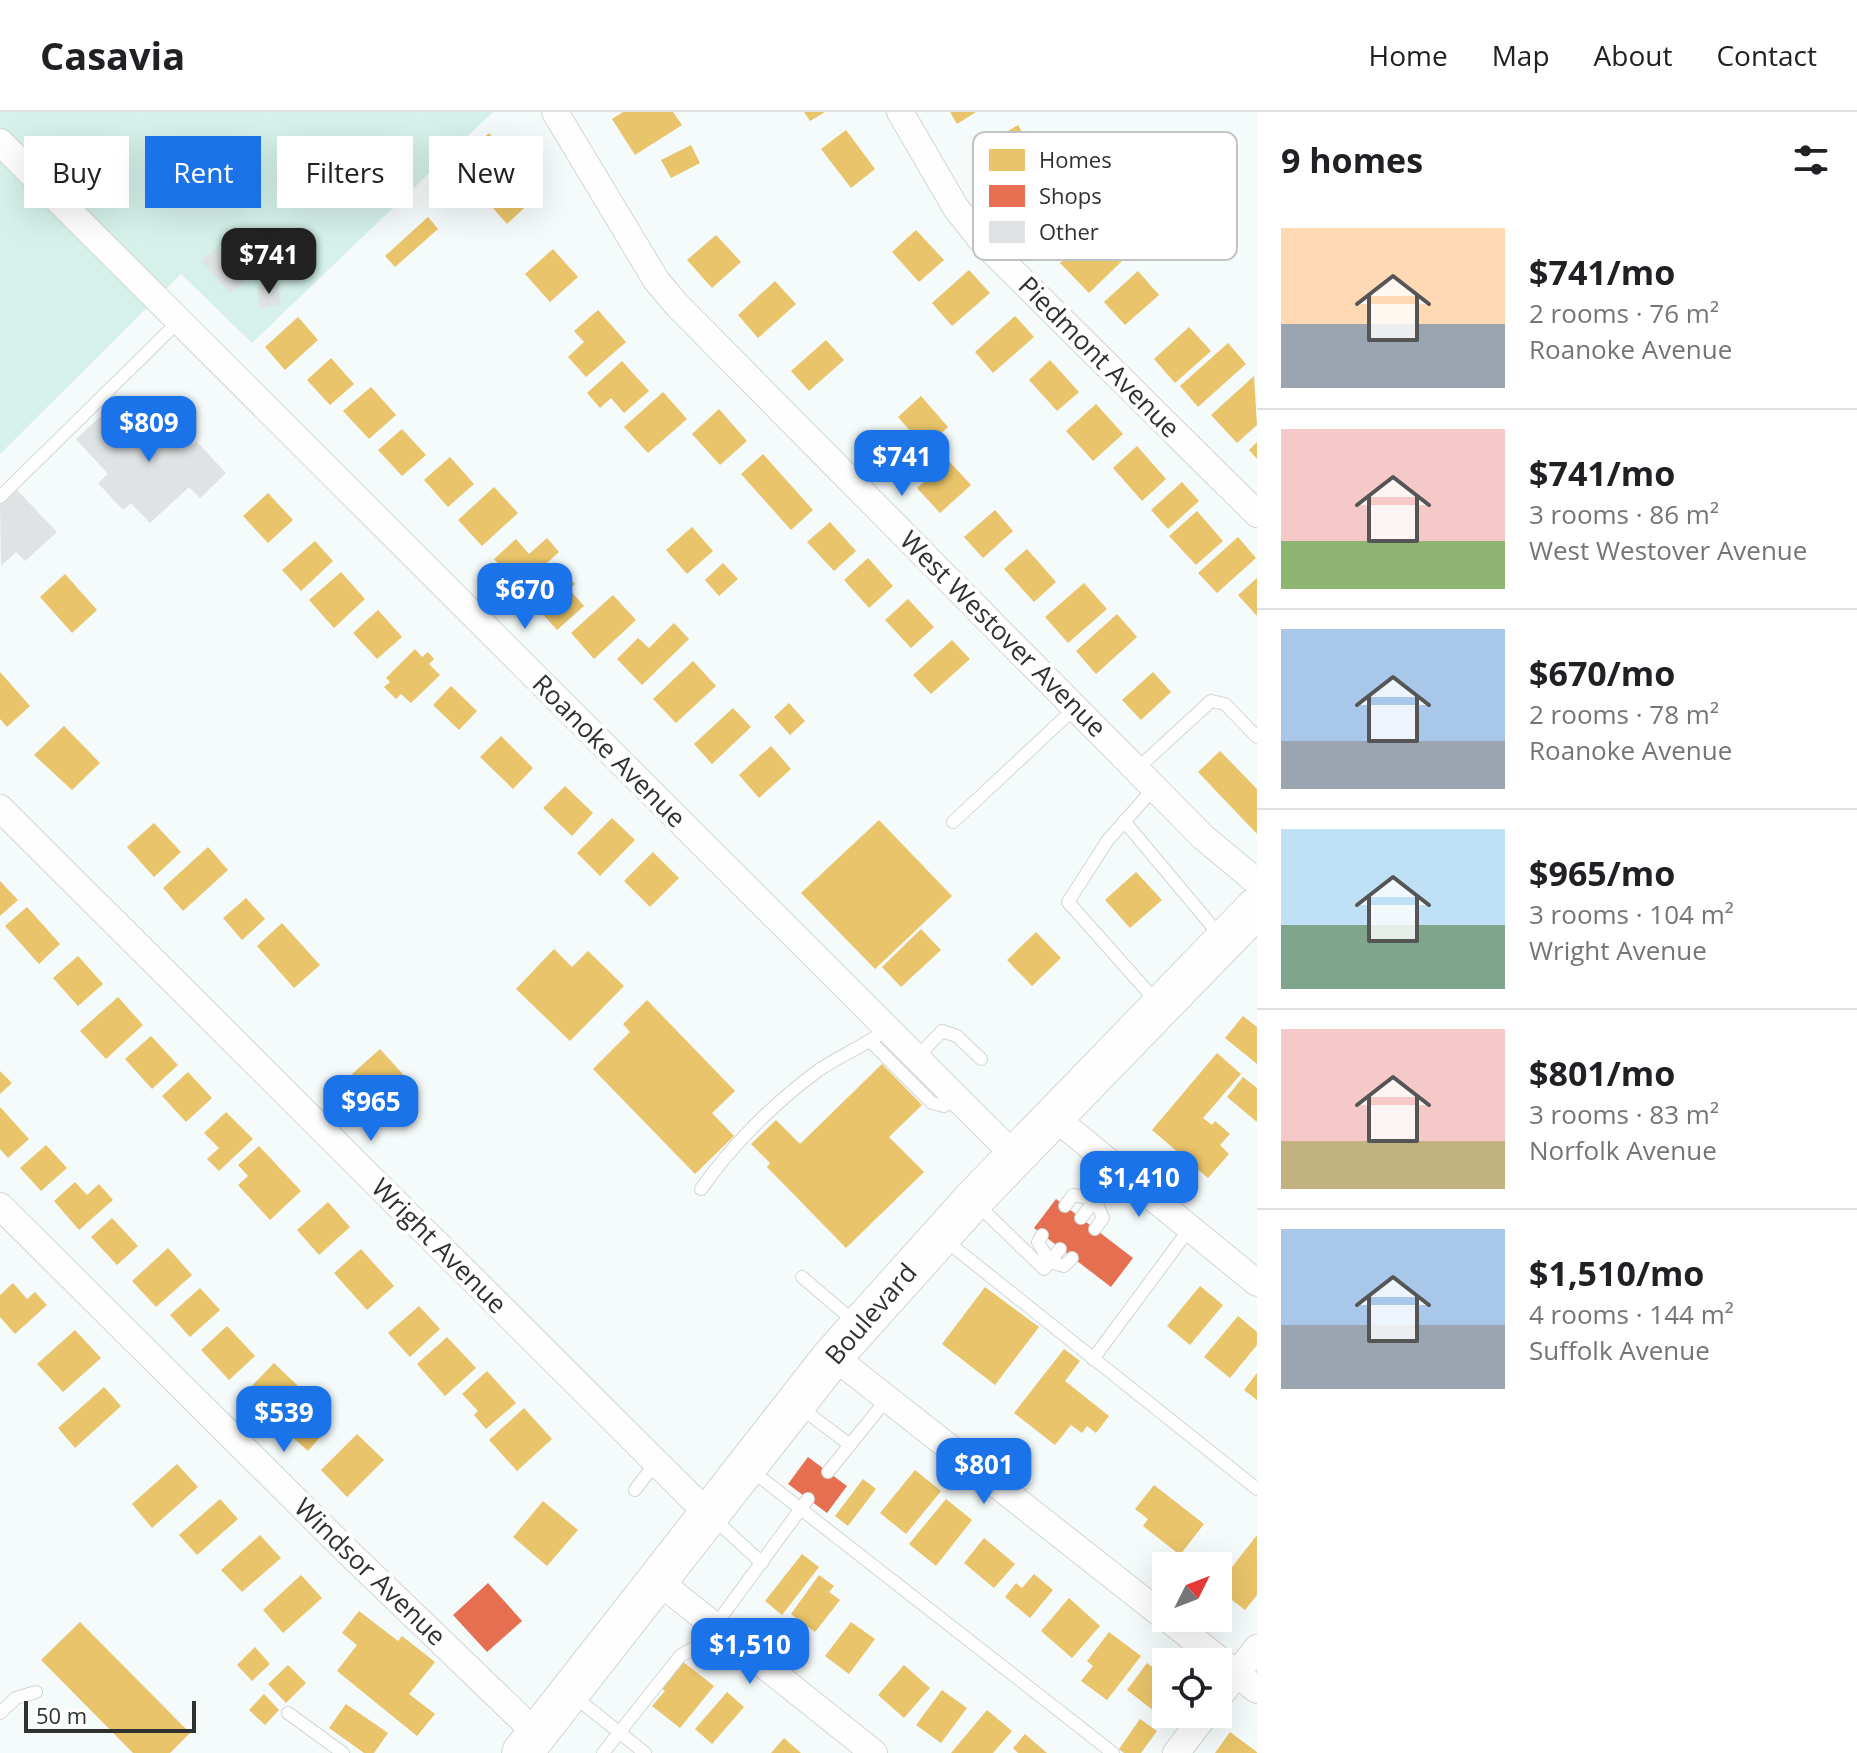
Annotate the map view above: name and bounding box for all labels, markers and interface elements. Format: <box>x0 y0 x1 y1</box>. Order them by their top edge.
text: Casavia <box>40 29 185 81</box>
text: Home <box>1369 36 1448 74</box>
text: Map <box>1492 36 1550 74</box>
text: About <box>1594 36 1672 74</box>
text: Contact <box>1716 36 1817 74</box>
legend <box>973 132 1237 260</box>
chip: Buy <box>24 136 129 208</box>
chip: Rent <box>145 136 261 208</box>
chip: Filters <box>277 136 413 208</box>
chip: New <box>429 136 543 208</box>
text: 9 homes <box>1281 137 1423 183</box>
icon: filters <box>1789 138 1833 182</box>
text: Homes <box>1039 144 1112 174</box>
text: Shops <box>1039 180 1102 210</box>
text: Other <box>1039 216 1099 246</box>
pin: $741 <box>222 228 316 296</box>
text: $741 <box>239 236 299 272</box>
text: $741/mo <box>1529 249 1675 295</box>
icon: home <box>1345 260 1441 356</box>
street label: Piedmont Avenue <box>1011 268 1188 445</box>
text: 2 rooms · 76 m² <box>1529 295 1719 331</box>
text: Roanoke Avenue <box>1529 331 1732 367</box>
pin: $809 <box>102 396 196 464</box>
text: $809 <box>119 404 179 440</box>
pin: $741 <box>855 430 949 498</box>
text: $741 <box>872 438 932 474</box>
text: $741/mo <box>1529 450 1675 496</box>
icon: home <box>1345 461 1441 557</box>
text: 3 rooms · 86 m² <box>1529 496 1719 532</box>
street label: West Westover Avenue <box>893 522 1115 744</box>
text: West Westover Avenue <box>1529 532 1807 568</box>
pin: $670 <box>478 563 572 631</box>
text: $670 <box>495 571 555 607</box>
text: $670/mo <box>1529 650 1675 696</box>
icon: home <box>1345 661 1441 757</box>
street label: Roanoke Avenue <box>525 666 694 835</box>
text: 2 rooms · 78 m² <box>1529 696 1719 732</box>
text: Roanoke Avenue <box>1529 732 1732 768</box>
text: $965/mo <box>1529 850 1675 896</box>
icon: home <box>1345 861 1441 957</box>
text: 3 rooms · 104 m² <box>1529 896 1734 932</box>
text: Wright Avenue <box>1529 932 1707 968</box>
text: $801/mo <box>1529 1050 1675 1096</box>
icon: home <box>1345 1061 1441 1157</box>
pin: $965 <box>324 1075 418 1143</box>
text: $965 <box>341 1083 401 1119</box>
text: 3 rooms · 83 m² <box>1529 1096 1719 1132</box>
text: Norfolk Avenue <box>1529 1132 1717 1168</box>
pin: $1,410 <box>1074 1151 1204 1219</box>
text: $1,410 <box>1098 1159 1180 1195</box>
street label: Wright Avenue <box>364 1170 515 1321</box>
text: $1,510/mo <box>1529 1250 1704 1296</box>
street label: Boulevard <box>816 1255 924 1372</box>
icon: home <box>1345 1261 1441 1357</box>
text: 4 rooms · 144 m² <box>1529 1296 1734 1332</box>
text: Suffolk Avenue <box>1529 1332 1710 1368</box>
pin: $539 <box>237 1386 331 1454</box>
text: $539 <box>254 1394 314 1430</box>
pin: $801 <box>937 1438 1031 1506</box>
text: $801 <box>954 1446 1014 1482</box>
street label: Windsor Avenue <box>287 1489 455 1653</box>
north arrow <box>1152 1552 1232 1632</box>
map controls <box>1152 1552 1232 1728</box>
pin: $1,510 <box>685 1618 815 1686</box>
text: $1,510 <box>709 1626 791 1662</box>
button: locate <box>1152 1648 1232 1728</box>
scale bar <box>24 1697 196 1733</box>
text: 50 m <box>36 1700 87 1730</box>

